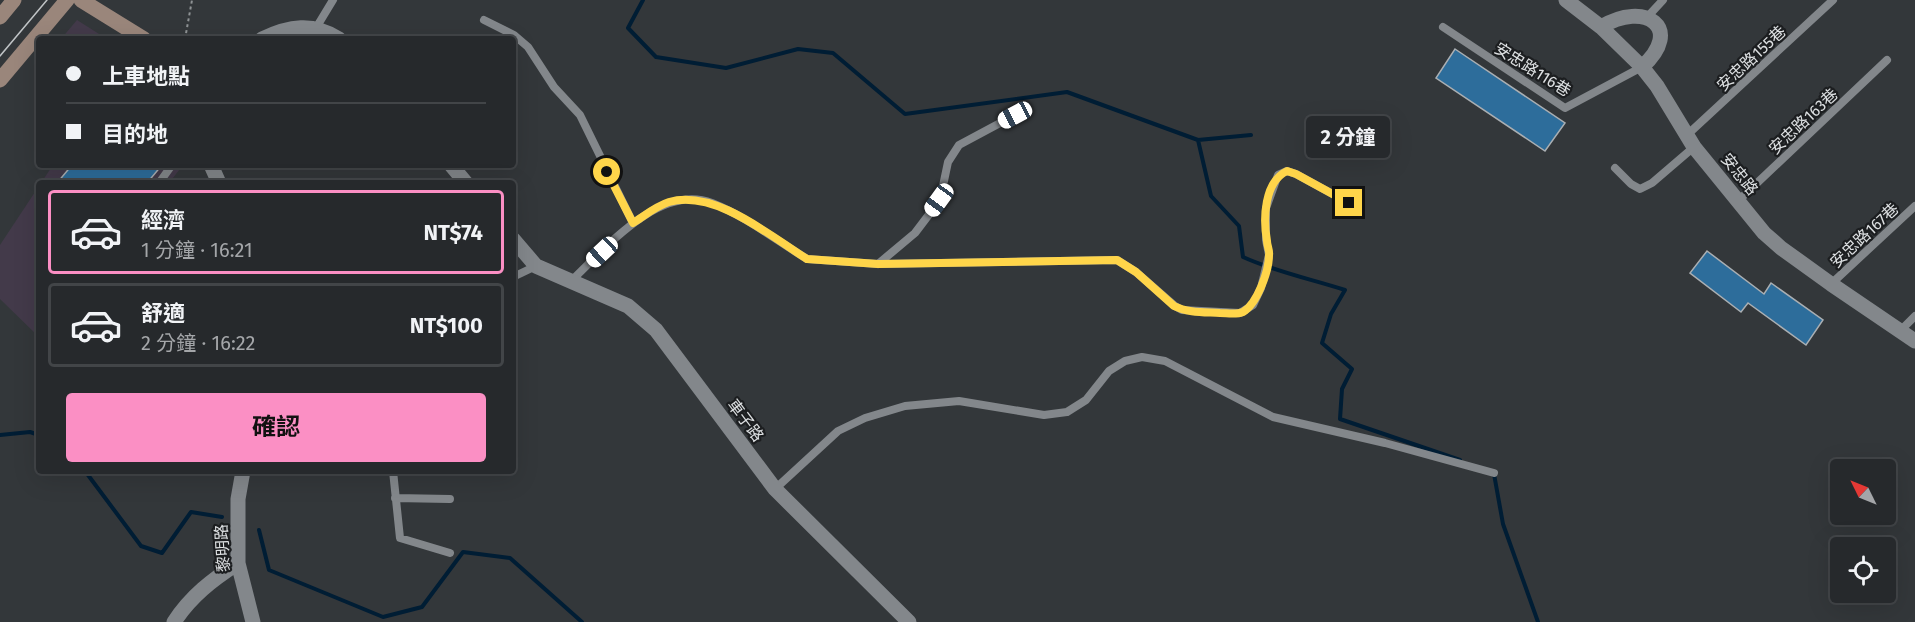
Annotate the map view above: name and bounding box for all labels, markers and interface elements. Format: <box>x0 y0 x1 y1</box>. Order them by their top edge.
street label: 安忠路155巷 <box>1713 22 1790 95</box>
street label: 安忠路116巷 <box>1491 39 1574 100</box>
text: 上車地點 <box>102 63 190 90</box>
street label: 安忠路163巷 <box>1765 85 1842 158</box>
car <box>995 99 1035 131</box>
callout: 2 分鐘 <box>1307 116 1391 158</box>
text: 目的地 <box>102 121 168 148</box>
text: 2 分鐘 <box>1320 125 1376 149</box>
street label: 安忠路 <box>1717 150 1762 199</box>
route start <box>593 158 620 185</box>
car <box>921 180 957 220</box>
route end <box>1335 189 1362 216</box>
street label: 安忠路167巷 <box>1826 199 1902 272</box>
icon: car <box>69 205 123 259</box>
text: 經濟 <box>141 207 185 234</box>
text: NT$74 <box>423 219 483 246</box>
car <box>583 233 621 271</box>
text: 1 分鐘 · 16:21 <box>141 238 253 262</box>
icon: car <box>69 298 123 352</box>
text: 舒適 <box>141 300 185 327</box>
text: NT$100 <box>410 312 483 339</box>
text: 2 分鐘 · 16:22 <box>141 331 256 355</box>
button: 確認 <box>66 393 486 462</box>
street label: 車子路 <box>724 395 768 445</box>
north arrow <box>1830 459 1896 525</box>
map controls <box>1830 459 1896 603</box>
street label: 黎明路 <box>212 524 233 572</box>
button: locate <box>1830 537 1896 603</box>

